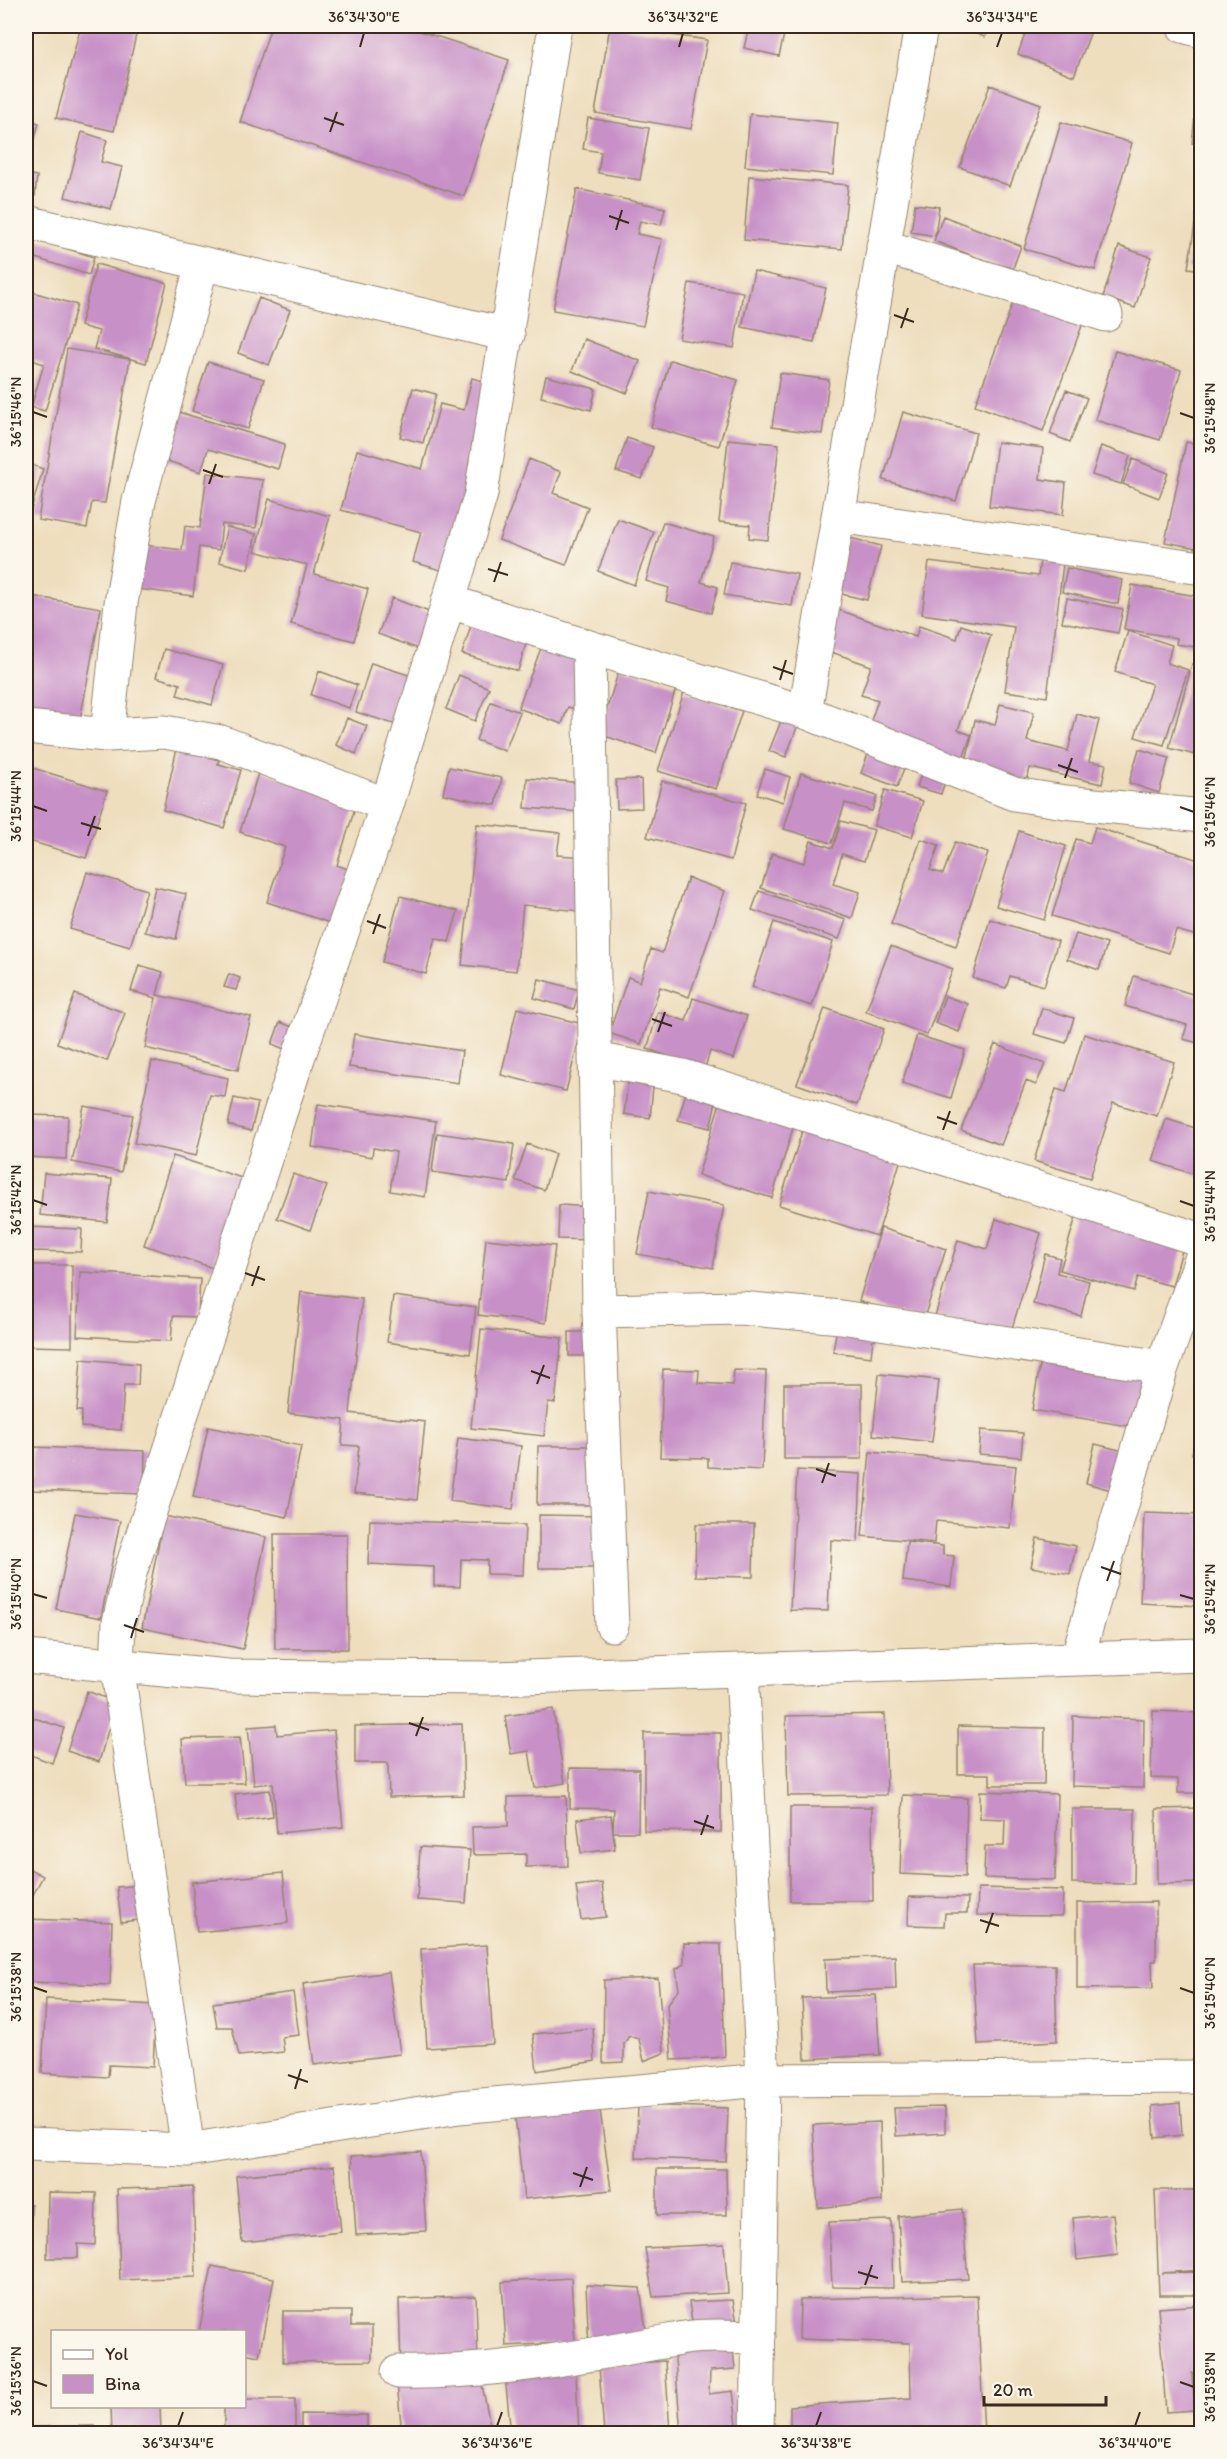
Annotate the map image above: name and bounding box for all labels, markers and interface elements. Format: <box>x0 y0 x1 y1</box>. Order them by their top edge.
text: 36°34'30"E <box>328 8 400 26</box>
text: 36°34'32"E <box>648 8 718 26</box>
text: 36°34'34"E <box>966 8 1038 26</box>
text: 36°15'46"N <box>7 377 25 447</box>
text: 36°15'48"N <box>1201 383 1219 454</box>
text: 36°15'44"N <box>7 770 25 842</box>
text: 36°15'46"N <box>1201 777 1219 847</box>
text: 36°15'42"N <box>7 1165 25 1235</box>
text: 36°15'44"N <box>1201 1170 1219 1242</box>
text: 36°15'40"N <box>7 1558 25 1630</box>
text: 36°15'42"N <box>1201 1564 1219 1634</box>
text: 36°15'38"N <box>7 1952 25 2022</box>
text: 36°15'40"N <box>1201 1957 1219 2029</box>
legend <box>51 2330 246 2408</box>
text: Yol <box>105 2343 128 2365</box>
text: 36°15'36"N <box>7 2346 25 2416</box>
text: 36°15'38"N <box>1201 2352 1219 2422</box>
scale bar <box>984 2369 1106 2407</box>
text: Bina <box>105 2373 140 2395</box>
text: 20 m <box>993 2379 1033 2401</box>
text: 36°34'34"E <box>142 2434 214 2452</box>
text: 36°34'36"E <box>462 2434 532 2452</box>
text: 36°34'38"E <box>781 2434 851 2452</box>
text: 36°34'40"E <box>1099 2434 1171 2452</box>

